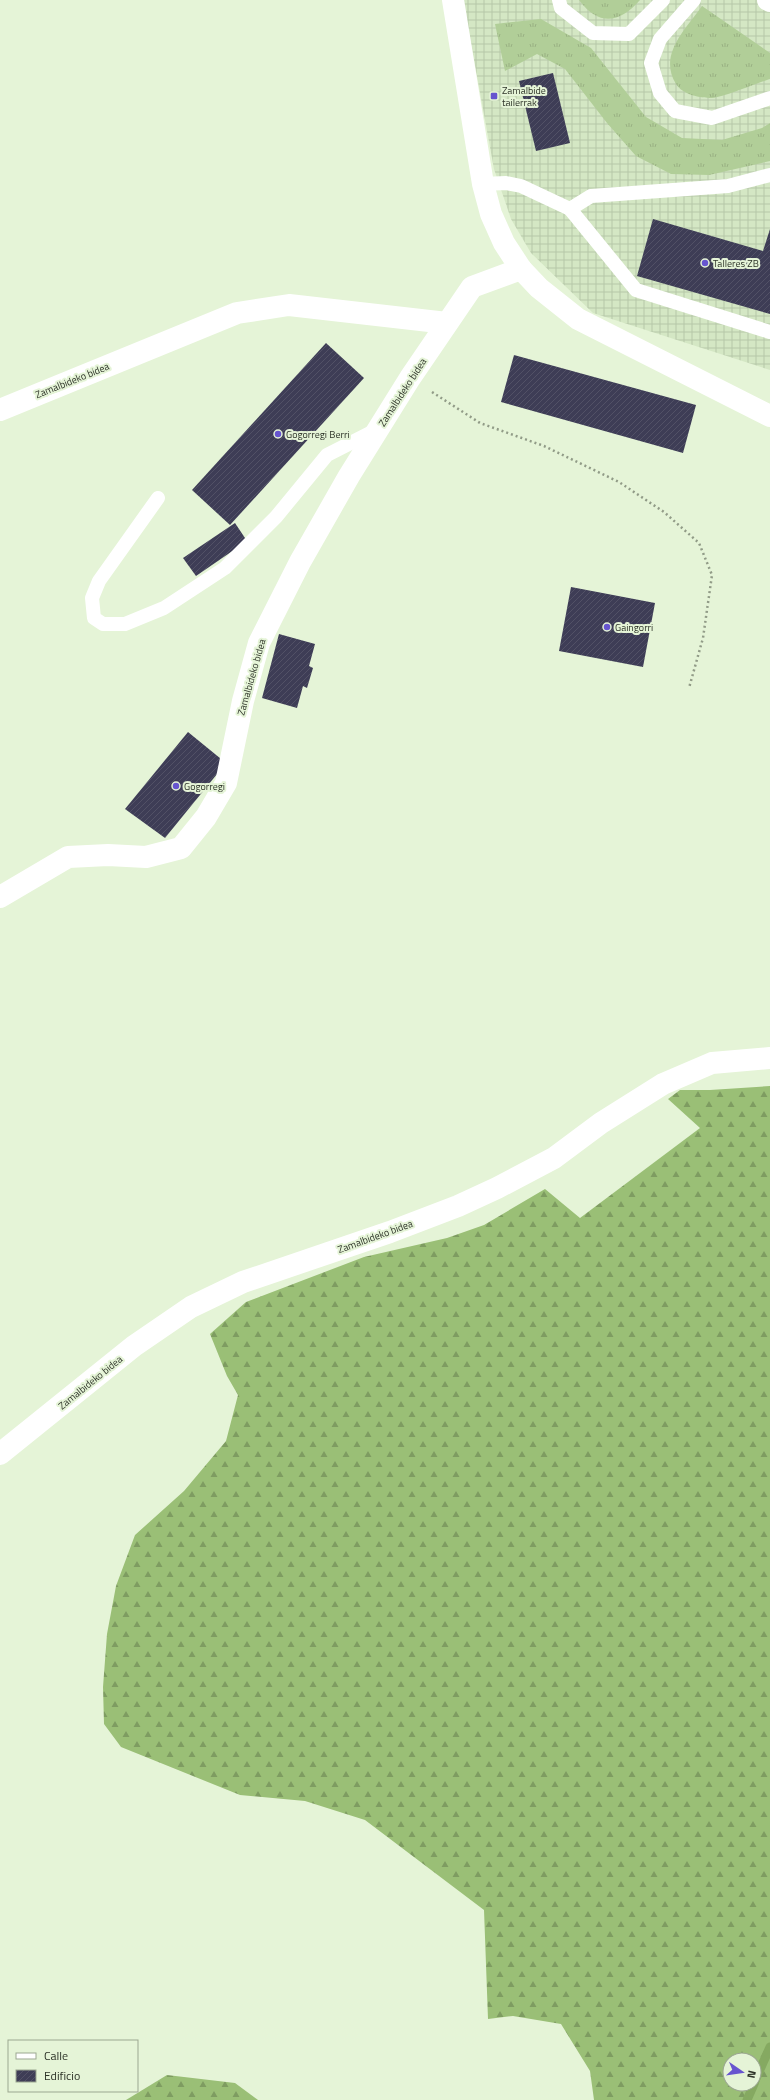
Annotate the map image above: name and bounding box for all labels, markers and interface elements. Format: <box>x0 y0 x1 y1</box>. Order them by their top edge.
place label: Zamalbide tailerrak <box>502 83 546 110</box>
marker: Zamalbide tailerrak <box>489 91 499 101</box>
place label: Talleres ZB <box>713 256 759 271</box>
marker: Talleres ZB <box>700 258 710 268</box>
street label: Zamalbideko bidea <box>375 355 430 429</box>
street label: Zamalbideko bidea <box>33 359 112 402</box>
place label: Gogorregi Berri <box>286 427 350 442</box>
marker: Gogorregi Berri <box>273 429 283 439</box>
place label: Gaingorri <box>615 620 653 635</box>
marker: Gaingorri <box>602 622 612 632</box>
street label: Zamalbideko bidea <box>233 637 270 717</box>
place label: Gogorregi <box>184 779 225 794</box>
marker: Gogorregi <box>171 781 181 791</box>
street label: Zamalbideko bidea <box>336 1216 415 1257</box>
street label: Zamalbideko bidea <box>55 1352 126 1413</box>
legend <box>8 2040 138 2092</box>
text: Calle <box>44 2046 68 2065</box>
north arrow <box>722 2052 762 2092</box>
text: Edificio <box>44 2066 80 2085</box>
text: N <box>743 2069 760 2080</box>

